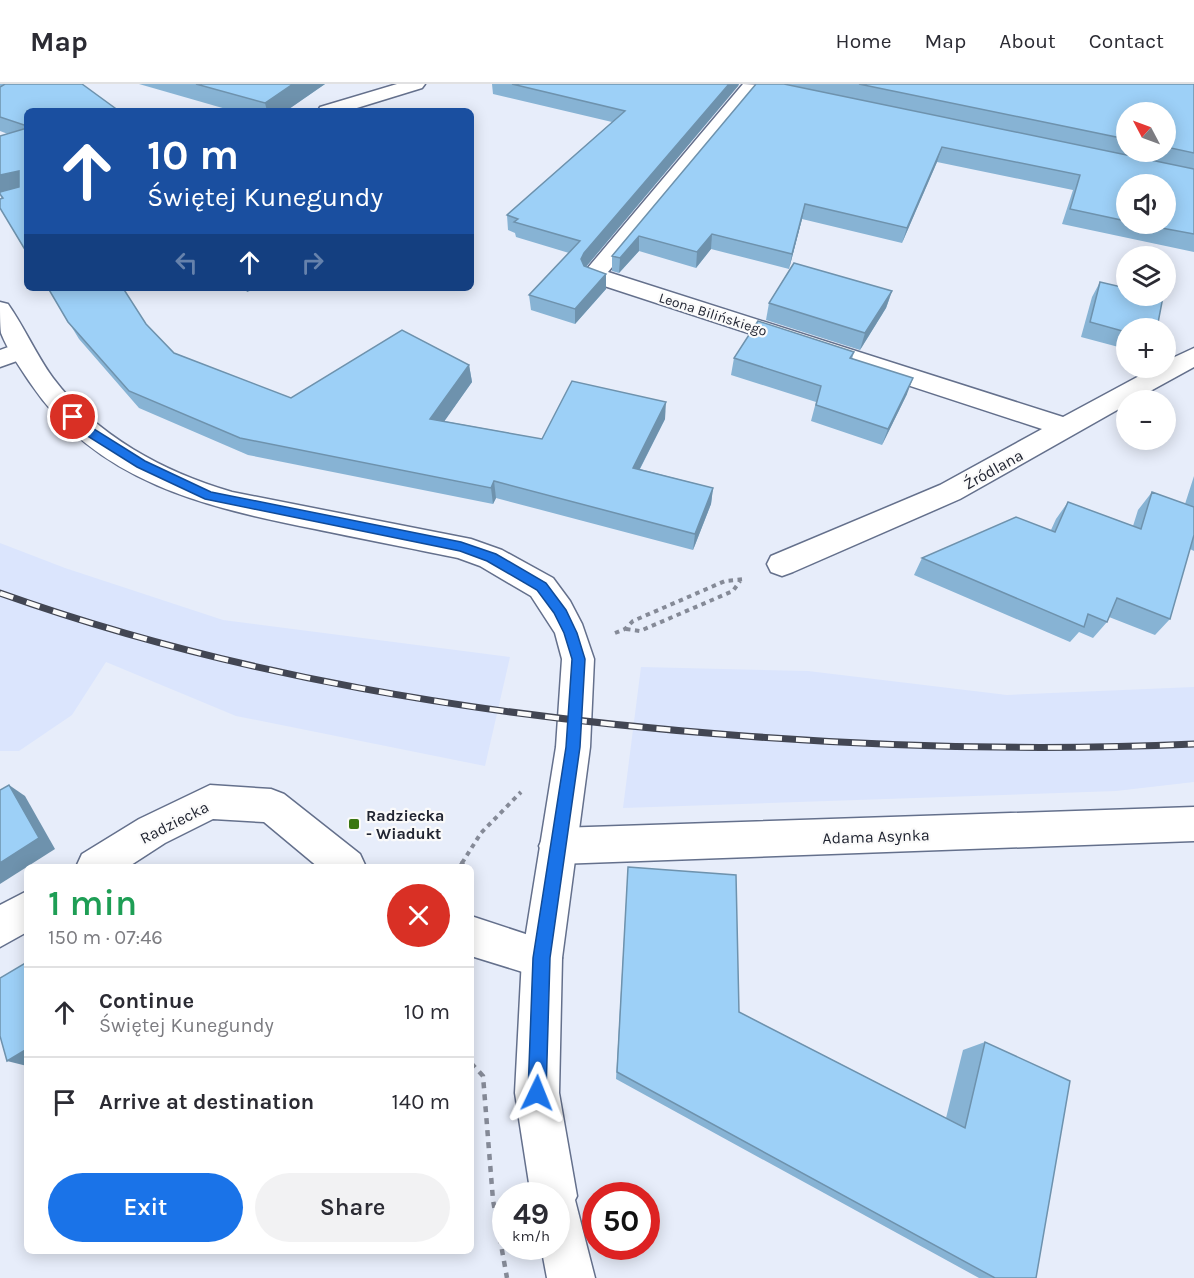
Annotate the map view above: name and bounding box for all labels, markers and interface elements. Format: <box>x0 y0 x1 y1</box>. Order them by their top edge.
text: Map <box>30 25 88 58</box>
text: Home <box>836 29 892 53</box>
text: Map <box>925 29 966 53</box>
text: About <box>999 29 1056 53</box>
text: Contact <box>1089 29 1164 53</box>
north arrow <box>1116 102 1176 162</box>
map controls <box>1116 102 1176 450</box>
text: 10 m <box>147 130 239 180</box>
icon: ahead <box>48 132 126 210</box>
button: sound <box>1116 174 1176 234</box>
text: Świętej Kunegundy <box>147 181 383 213</box>
icon: left <box>170 246 203 279</box>
icon: ahead <box>233 246 266 279</box>
icon: right <box>296 246 329 279</box>
button: layers <box>1116 246 1176 306</box>
street label: Leona Bilińskiego <box>657 289 769 340</box>
button: + <box>1116 318 1176 378</box>
button: − <box>1116 390 1176 450</box>
pin <box>47 391 98 442</box>
icon: arrive <box>56 400 89 433</box>
street label: Źródlana <box>960 445 1026 494</box>
street label: Radziecka <box>137 797 212 848</box>
place label: Radziecka - Wiadukt <box>366 806 444 843</box>
marker: Radziecka - Wiadukt <box>347 817 361 831</box>
street label: Adama Asynka <box>822 825 930 848</box>
text: 1 min <box>48 882 137 924</box>
button: close <box>387 884 450 947</box>
text: 150 m · 07:46 <box>48 926 163 949</box>
text: Continue <box>99 988 194 1014</box>
icon: ahead <box>48 996 81 1029</box>
text: 10 m <box>404 999 450 1025</box>
text: Świętej Kunegundy <box>99 1014 274 1037</box>
position arrow <box>505 1061 569 1125</box>
icon: arrive <box>48 1086 81 1119</box>
text: Arrive at destination <box>99 1089 314 1115</box>
text: 140 m <box>392 1089 450 1115</box>
button: Exit <box>48 1173 243 1242</box>
button: Share <box>255 1173 450 1242</box>
speed limit sign: 50 <box>582 1182 660 1260</box>
text: 49 <box>513 1196 549 1232</box>
text: km/h <box>512 1227 550 1245</box>

